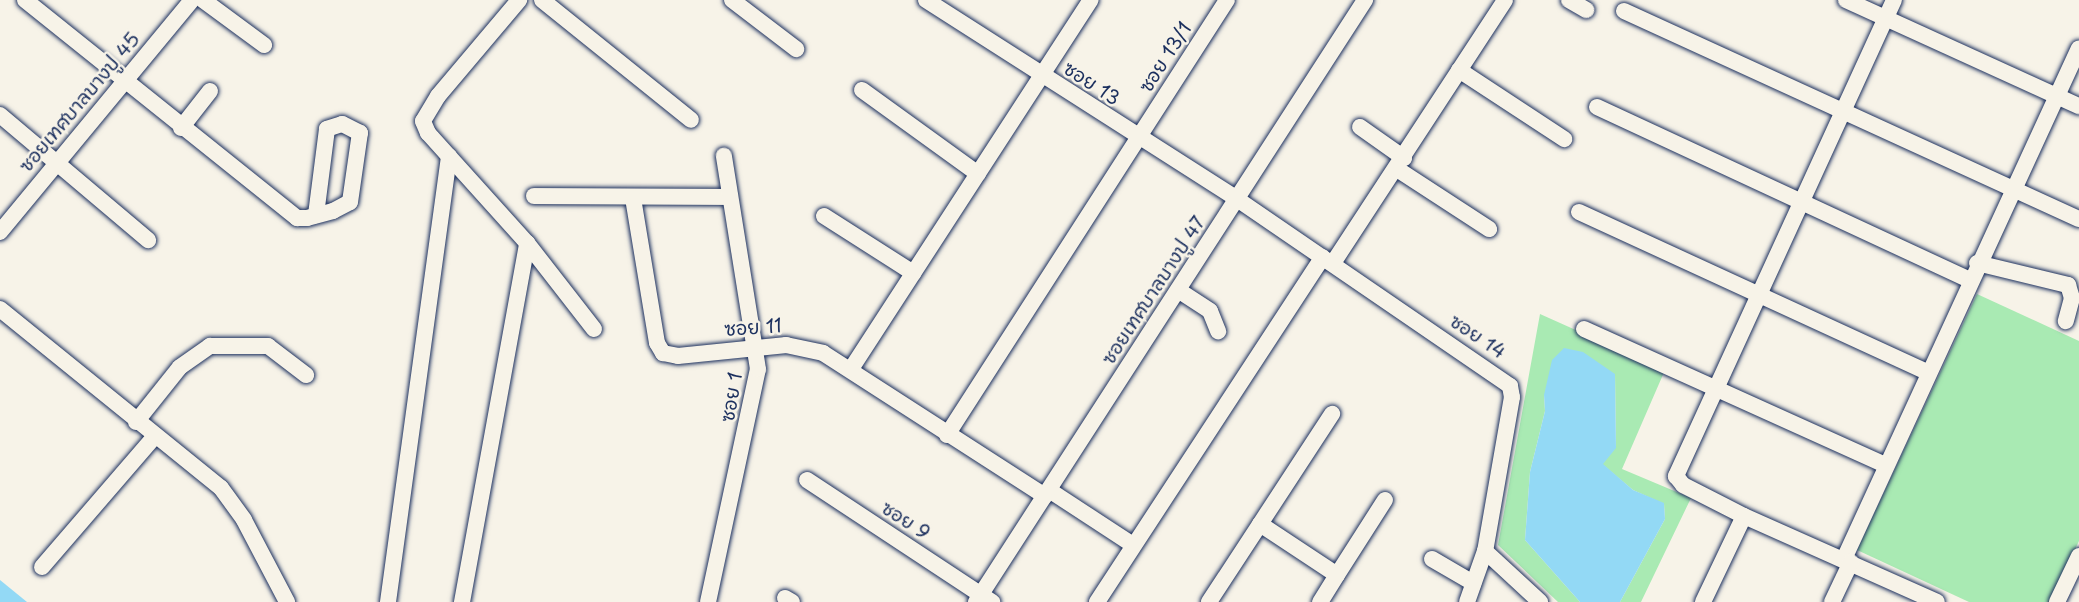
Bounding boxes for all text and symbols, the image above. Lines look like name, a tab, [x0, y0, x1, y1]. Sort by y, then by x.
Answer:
street label: ซอย 13/1	[1134, 18, 1196, 96]
street label: ซอยเทศบาลบางปู 45	[14, 28, 144, 176]
street label: ซอย 13	[1059, 56, 1125, 110]
street label: ซอยเทศบาลบางปู 47	[1096, 211, 1210, 369]
street label: ซอย 14	[1446, 309, 1510, 363]
street label: ซอย 11	[724, 314, 782, 340]
street label: ซอย 1	[715, 370, 747, 424]
street label: ซอย 9	[878, 496, 934, 544]

